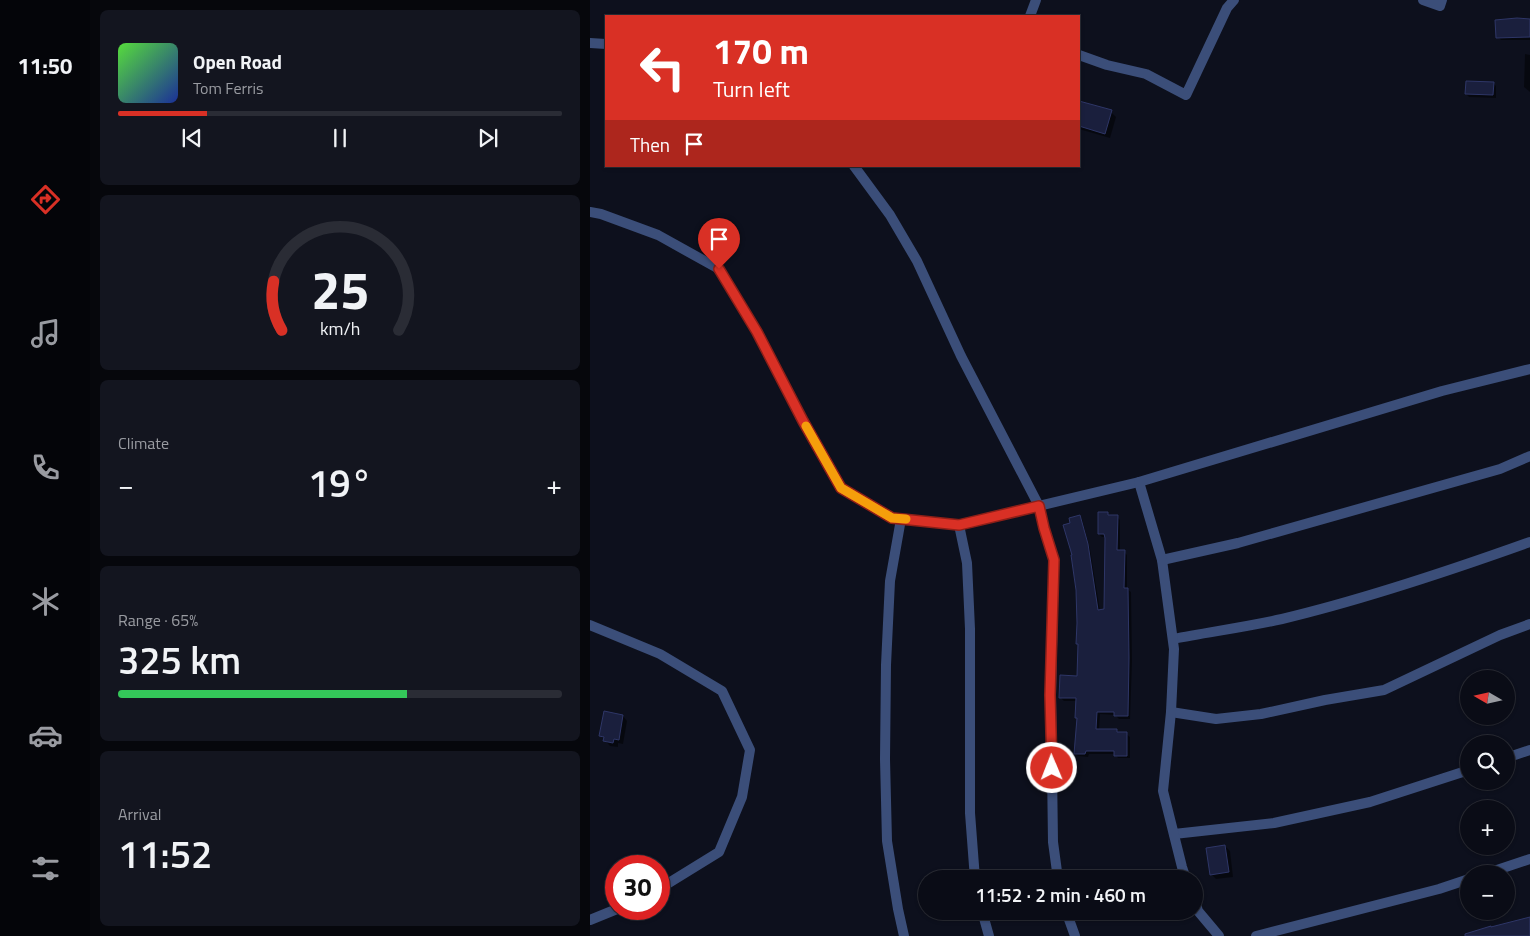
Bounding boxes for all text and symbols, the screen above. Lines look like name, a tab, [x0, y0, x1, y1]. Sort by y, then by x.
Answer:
text: 170 m	[713, 24, 809, 78]
icon: left	[630, 35, 695, 100]
text: Open Road	[193, 47, 282, 76]
text: 11:50	[18, 49, 72, 83]
text: Turn left	[713, 72, 790, 106]
text: Tom Ferris	[193, 76, 264, 100]
icon: previous	[178, 124, 206, 152]
icon: pause	[326, 124, 354, 152]
icon: next	[474, 124, 502, 152]
text: Then	[630, 130, 670, 159]
icon: arrive	[680, 130, 708, 158]
icon: directions	[28, 182, 63, 217]
pin	[698, 218, 740, 269]
icon: arrive	[705, 225, 733, 253]
text: 25	[311, 250, 369, 329]
text: km/h	[320, 315, 360, 342]
icon: music	[28, 316, 63, 351]
text: Climate	[118, 431, 169, 455]
icon: phone	[28, 450, 63, 485]
text: 19°	[308, 454, 372, 512]
text: −	[118, 463, 134, 506]
text: +	[546, 463, 562, 506]
icon: climate	[28, 584, 63, 619]
text: Range · 65%	[118, 608, 198, 632]
text: 325 km	[118, 631, 241, 689]
north arrow	[1460, 670, 1515, 725]
map controls	[1460, 670, 1515, 920]
icon: car	[28, 718, 63, 753]
button: search	[1460, 735, 1515, 790]
position arrow	[1025, 741, 1077, 793]
button: +	[1460, 800, 1515, 855]
text: Arrival	[118, 802, 161, 826]
text: 11:52	[118, 825, 212, 883]
icon: filters	[28, 851, 63, 886]
speed limit sign: 30	[605, 855, 670, 920]
button: −	[1460, 865, 1515, 920]
text: 11:52 · 2 min · 460 m	[975, 880, 1146, 909]

